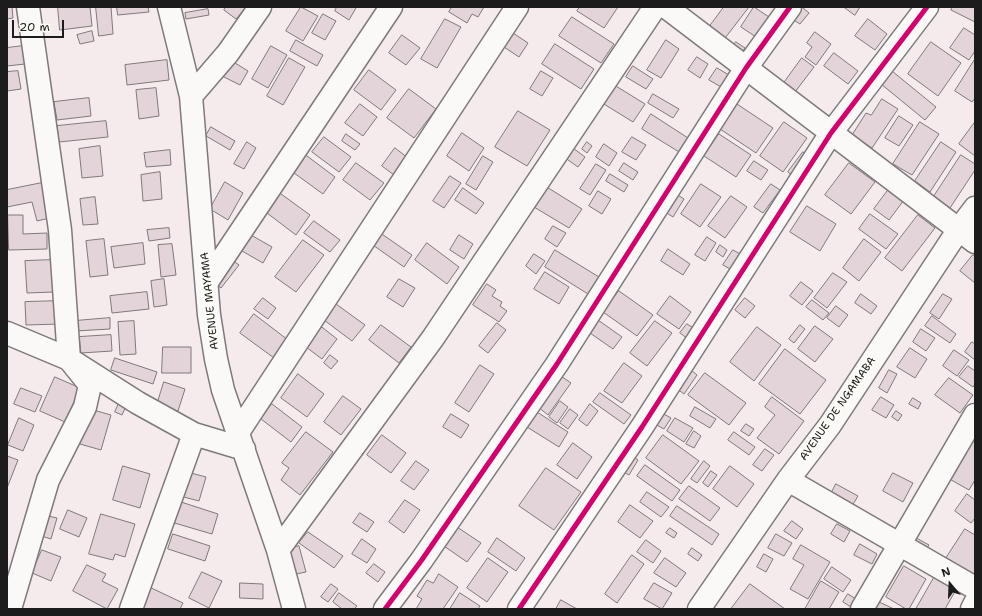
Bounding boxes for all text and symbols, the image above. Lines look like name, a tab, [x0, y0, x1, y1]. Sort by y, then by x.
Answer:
scale bar	[14, 12, 66, 38]
text: 20 m	[19, 19, 50, 35]
street label: AVENUE MAYAMA	[198, 251, 222, 351]
street label: AVENUE DE NGAMABA	[797, 355, 879, 463]
north arrow	[930, 564, 970, 604]
text: N	[939, 564, 952, 581]

